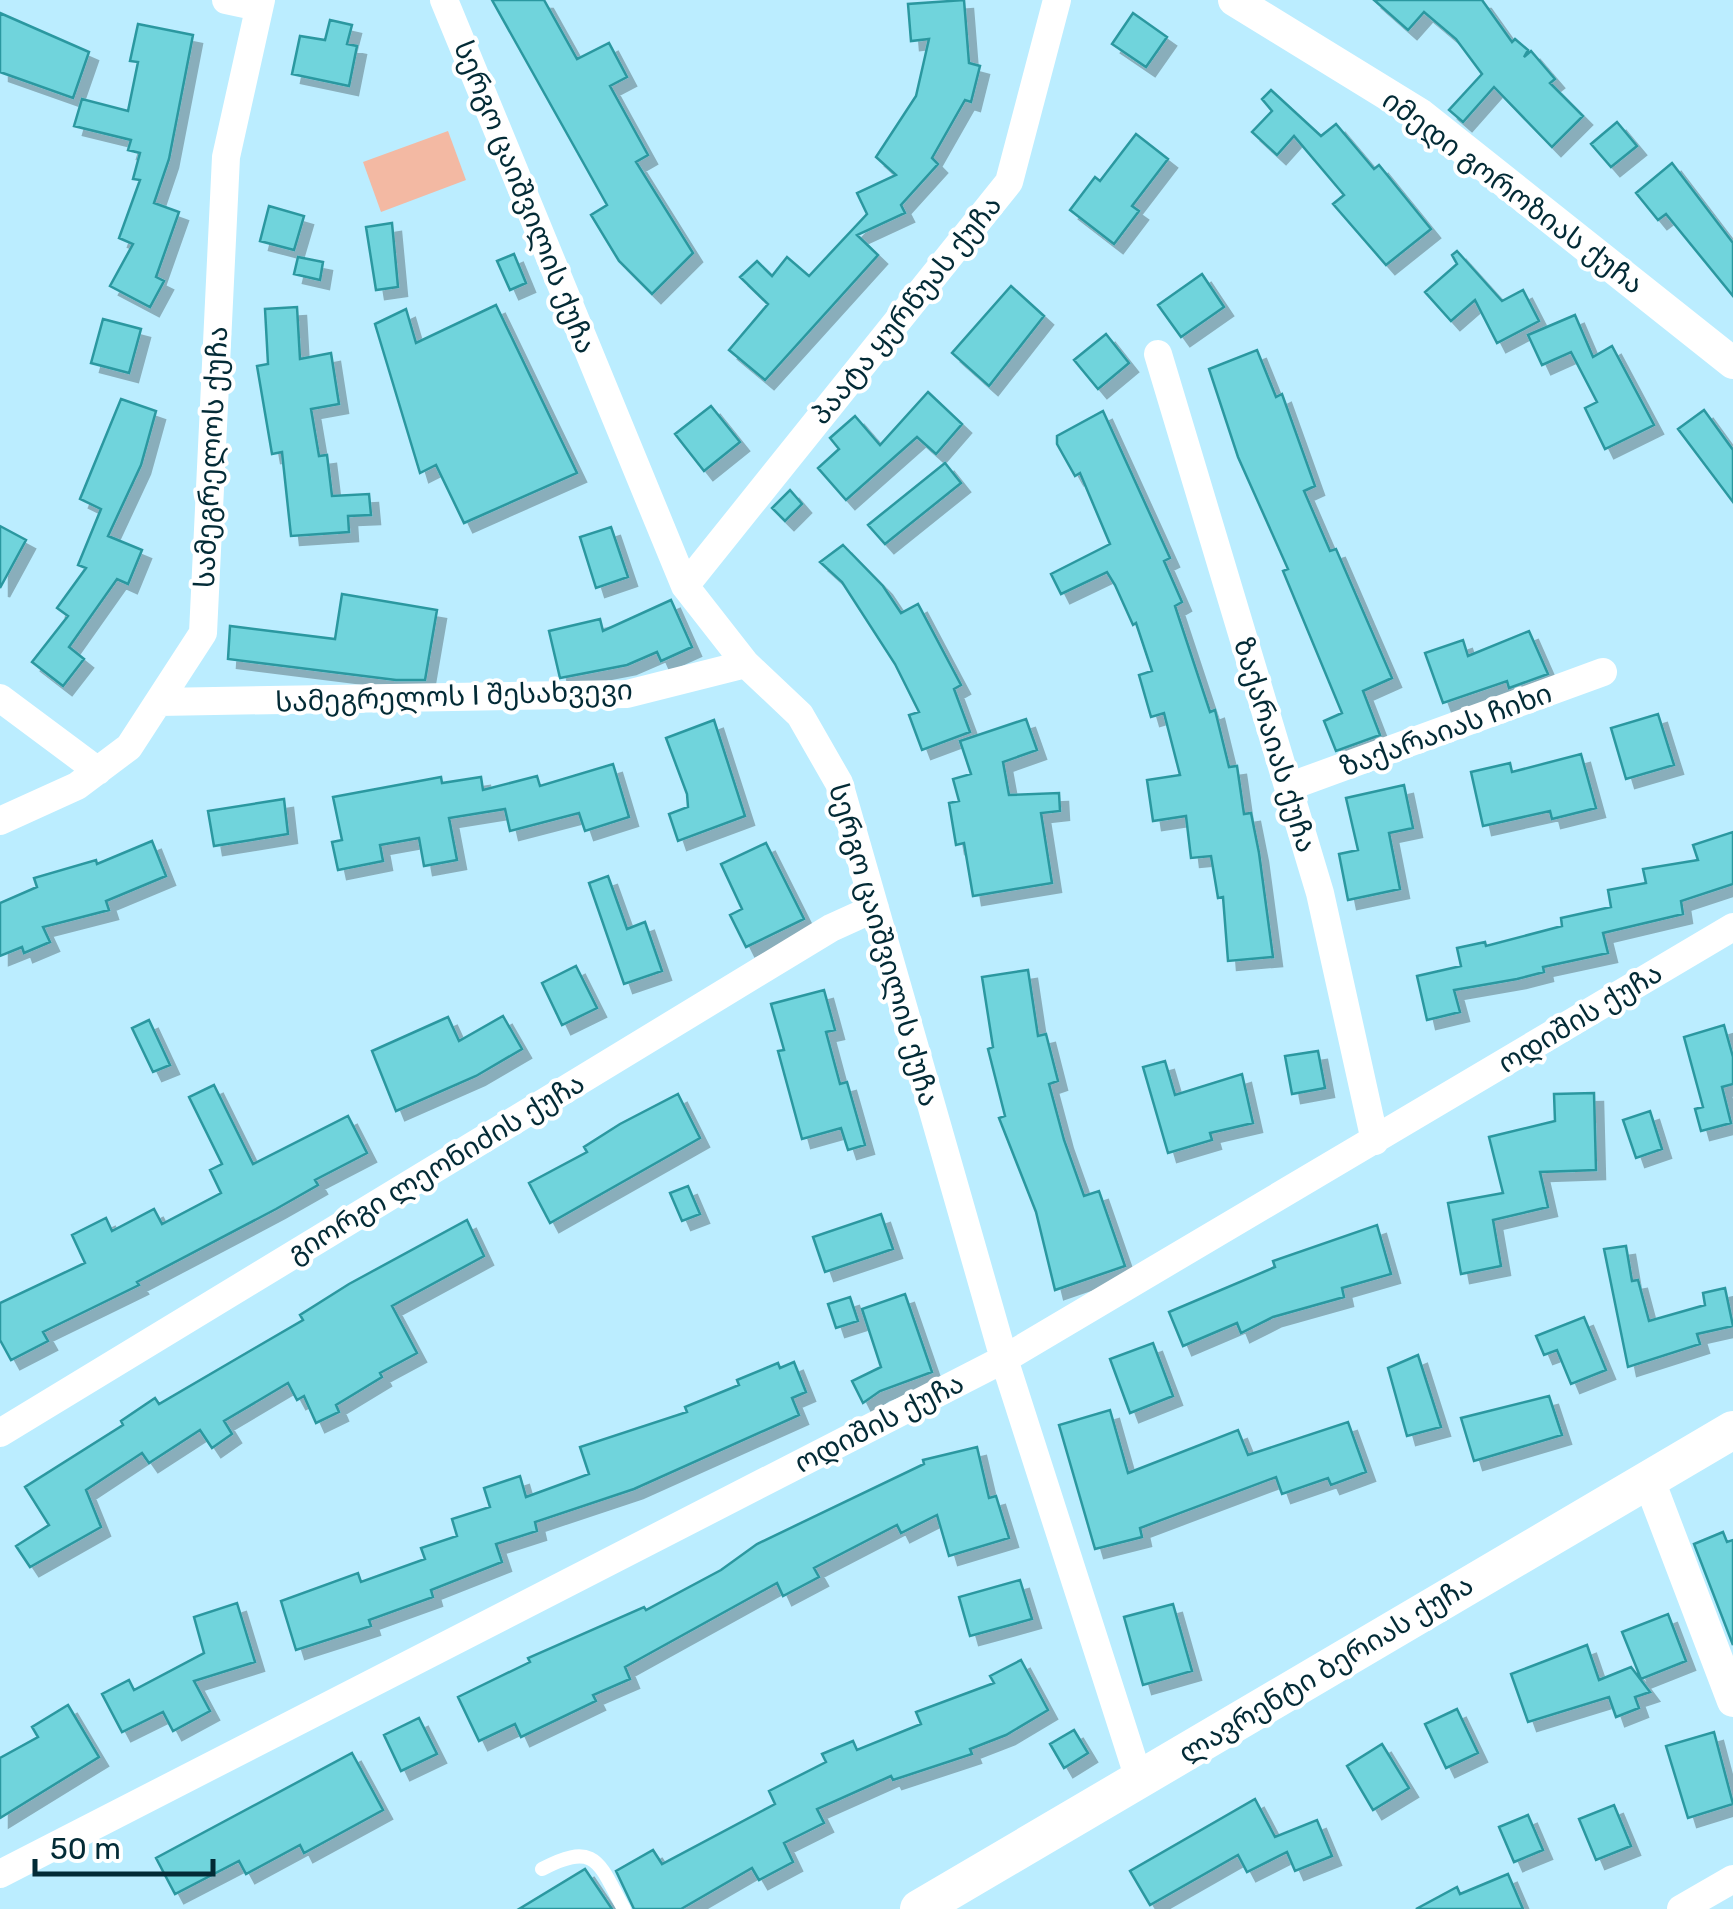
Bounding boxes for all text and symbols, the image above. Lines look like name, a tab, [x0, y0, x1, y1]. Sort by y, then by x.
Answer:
street label: სერგო ცაიშვილის ქუჩა	[447, 36, 603, 358]
street label: იმედი გოროზიას ქუჩა	[1376, 83, 1650, 301]
street label: პაატა ყურწუას ქუჩა	[804, 189, 1008, 431]
street label: სამეგრელოს ქუჩა	[188, 325, 234, 589]
street label: ზაქარაიას ქუჩა	[1227, 634, 1323, 856]
street label: სამეგრელოს I შესახვევი	[275, 673, 633, 719]
street label: ზაქარაიას ჩიხი	[1336, 676, 1556, 784]
street label: სერგო ცაიშვილის ქუჩა	[822, 780, 946, 1110]
street label: ოდიშის ქუჩა	[1492, 956, 1668, 1080]
street label: გიორგი ლეონიძის ქუჩა	[282, 1066, 590, 1270]
street label: ოდიშის ქუჩა	[789, 1366, 969, 1480]
street label: ლავრენტი ბერიას ქუჩა	[1173, 1568, 1479, 1770]
scale bar	[35, 1814, 212, 1876]
text: 50 m	[50, 1831, 121, 1867]

